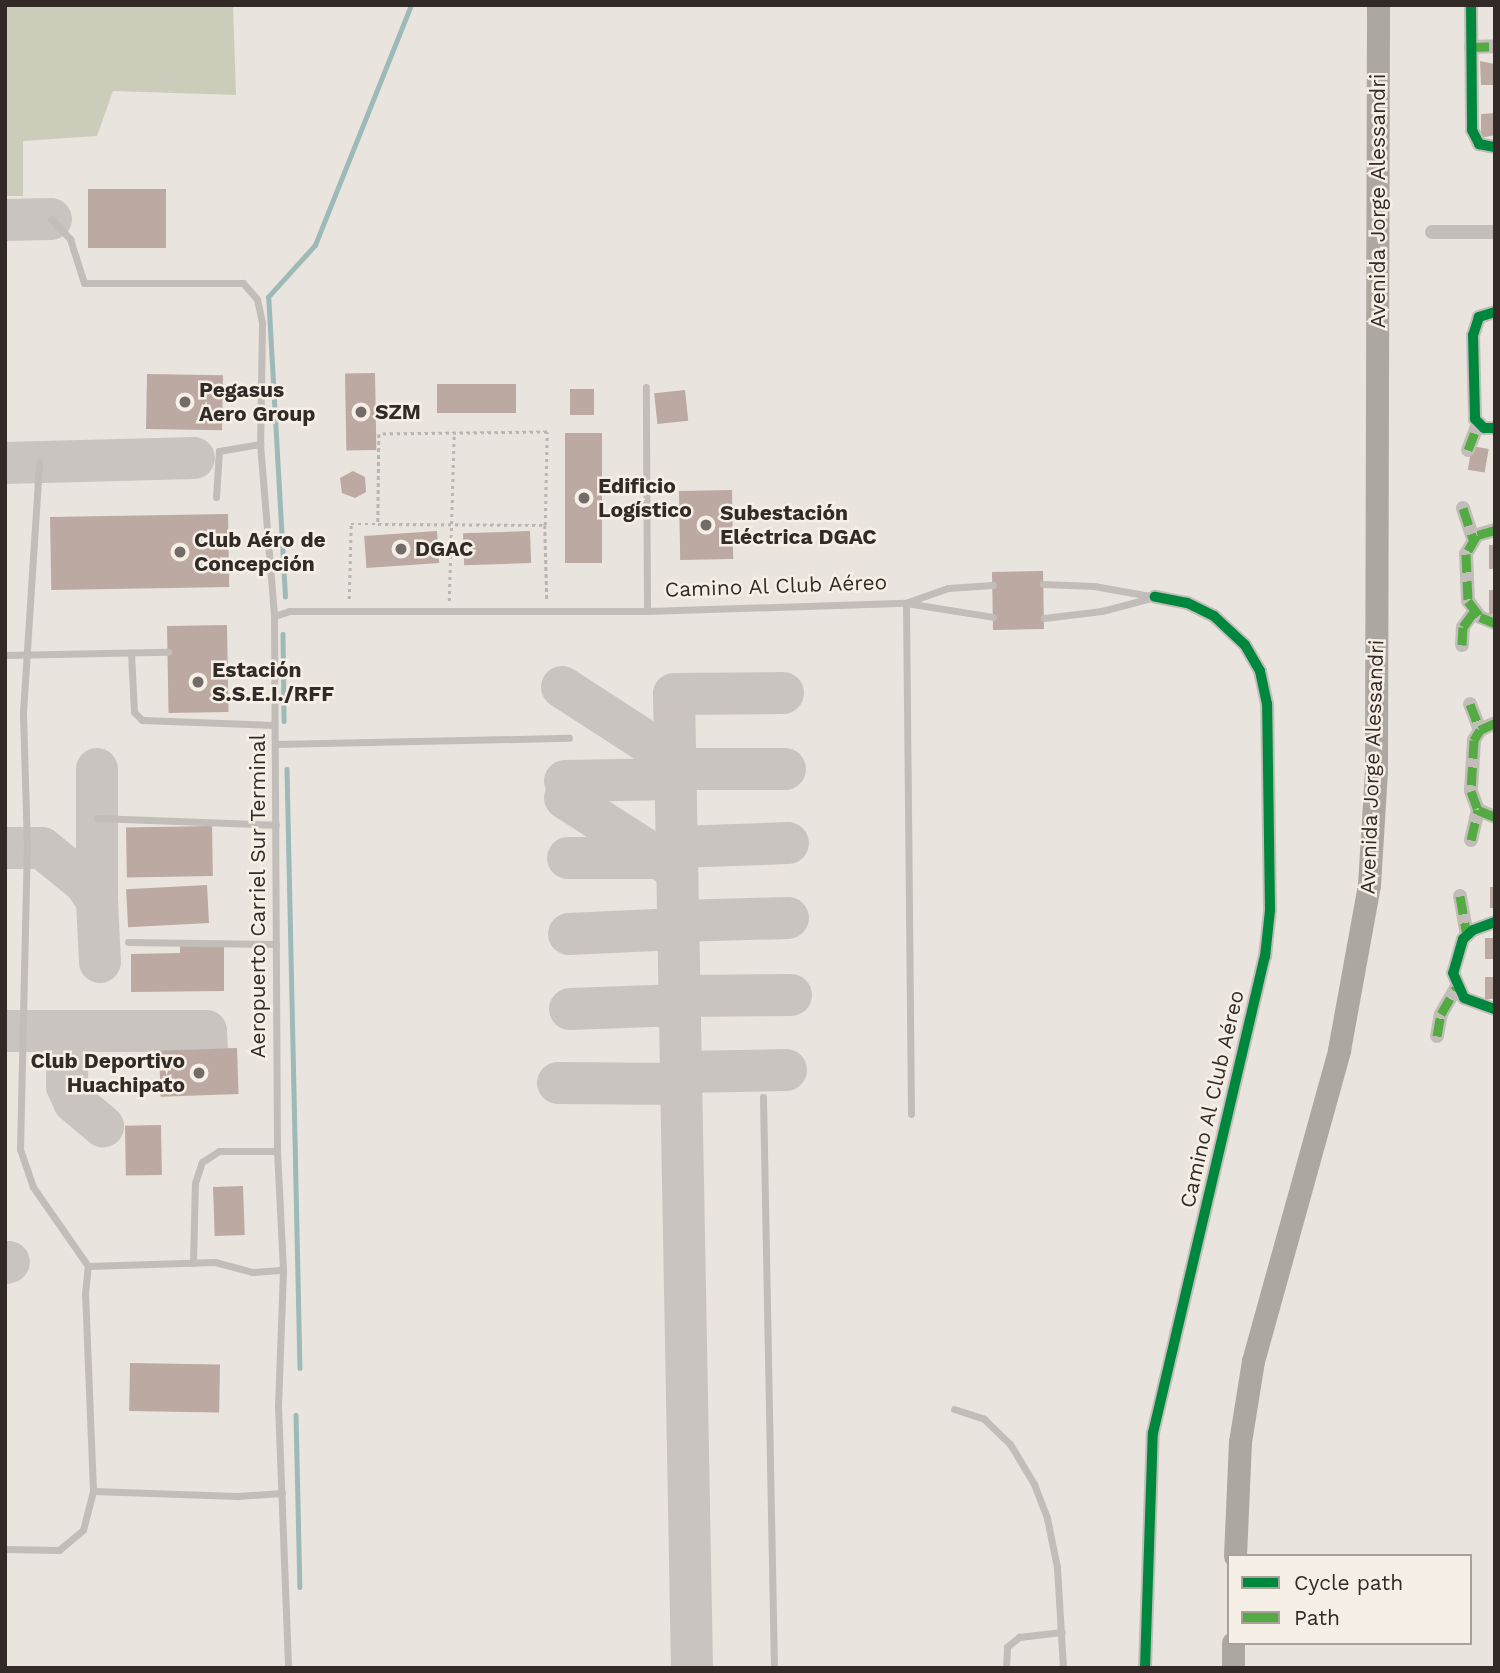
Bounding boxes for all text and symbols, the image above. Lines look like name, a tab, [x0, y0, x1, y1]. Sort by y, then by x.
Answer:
street label: Avenida Jorge Alessandri	[1365, 73, 1391, 329]
place label: Pegasus Aero Group	[199, 377, 315, 427]
marker: Pegasus Aero Group	[177, 394, 193, 410]
place label: SZM	[375, 399, 421, 425]
marker: SZM	[353, 404, 369, 420]
place label: Edificio Logístico	[598, 473, 692, 523]
marker: Edificio Logístico	[576, 490, 592, 506]
place label: Subestación Eléctrica DGAC	[720, 500, 877, 550]
marker: Subestación Eléctrica DGAC	[698, 517, 714, 533]
place label: Club Aéro de Concepción	[194, 527, 326, 577]
place label: DGAC	[415, 536, 473, 562]
marker: DGAC	[393, 541, 409, 557]
marker: Club Aéro de Concepción	[172, 544, 188, 560]
street label: Camino Al Club Aéreo	[663, 569, 889, 603]
street label: Avenida Jorge Alessandri	[1355, 638, 1389, 896]
place label: Estación S.S.E.I./RFF	[212, 657, 334, 707]
marker: Estación S.S.E.I./RFF	[190, 674, 206, 690]
street label: Aeropuerto Carriel Sur Terminal	[245, 733, 271, 1059]
street label: Camino Al Club Aéreo	[1174, 987, 1250, 1211]
place label: Club Deportivo Huachipato	[30, 1048, 185, 1098]
marker: Club Deportivo Huachipato	[191, 1065, 207, 1081]
legend	[1227, 1554, 1472, 1645]
text: Cycle path	[1294, 1570, 1403, 1595]
text: Path	[1294, 1605, 1340, 1630]

